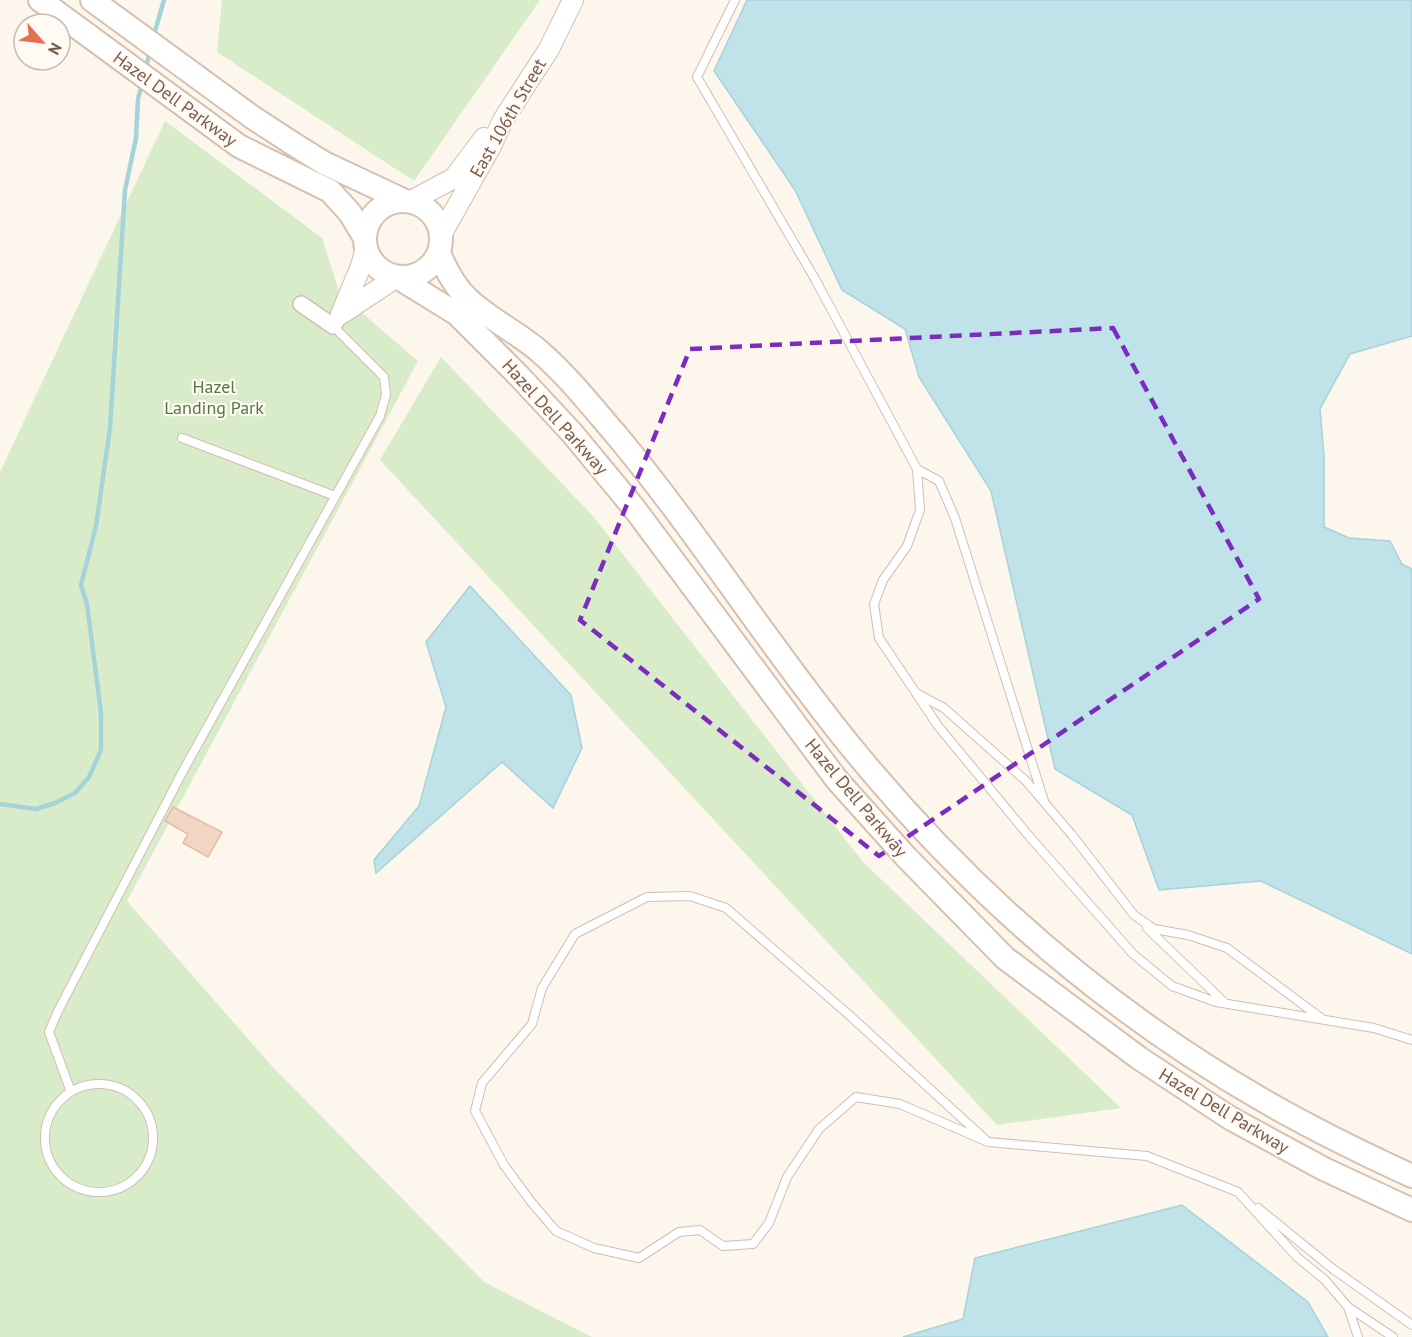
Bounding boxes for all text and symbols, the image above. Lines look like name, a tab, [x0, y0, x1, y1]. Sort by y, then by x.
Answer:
north arrow	[12, 12, 72, 72]
text: N	[44, 40, 67, 58]
street label: Hazel Dell Parkway	[109, 46, 242, 152]
street label: East 106th Street	[464, 54, 551, 181]
street label: Hazel Dell Parkway	[497, 354, 614, 480]
park label: Hazel Landing Park	[164, 375, 264, 419]
street label: Hazel Dell Parkway	[800, 734, 913, 862]
street label: Hazel Dell Parkway	[1155, 1063, 1294, 1159]

